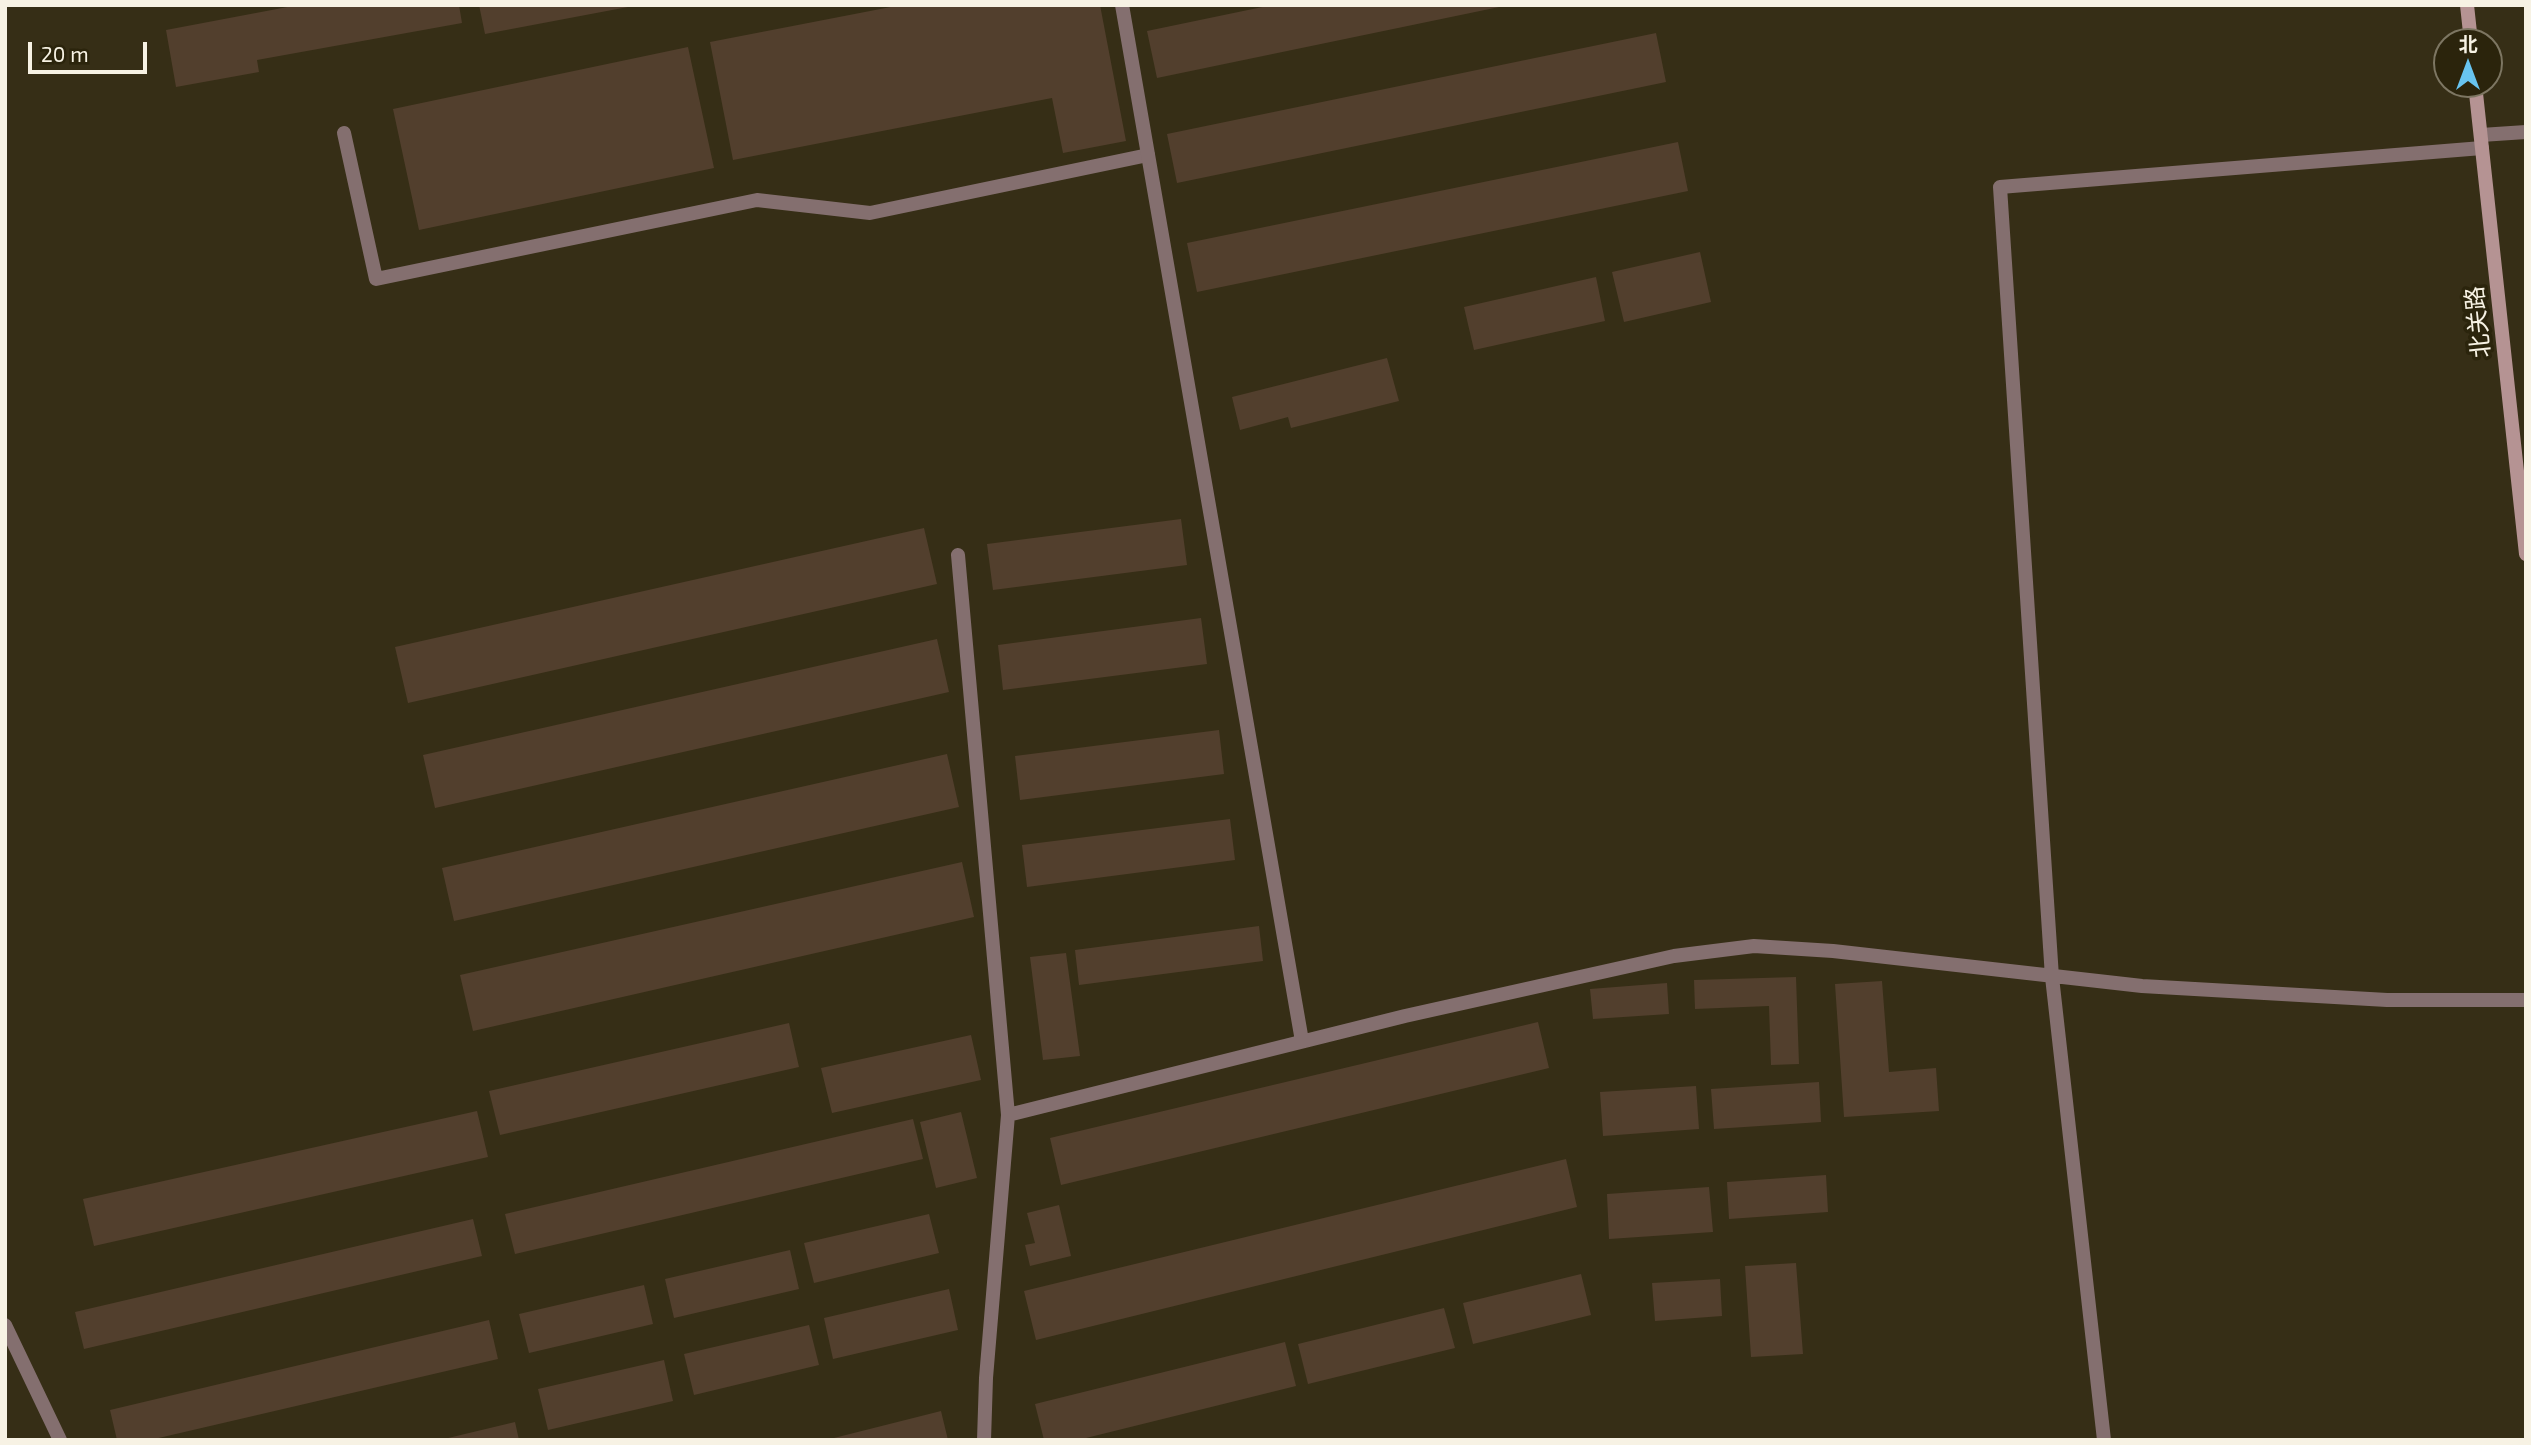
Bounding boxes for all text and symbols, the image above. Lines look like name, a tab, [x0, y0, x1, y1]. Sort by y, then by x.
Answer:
scale bar	[32, 28, 150, 72]
north arrow	[2433, 28, 2503, 98]
text: 北	[2458, 32, 2478, 55]
text: 20 m	[41, 41, 89, 66]
street label: 北关路	[2460, 285, 2496, 359]

